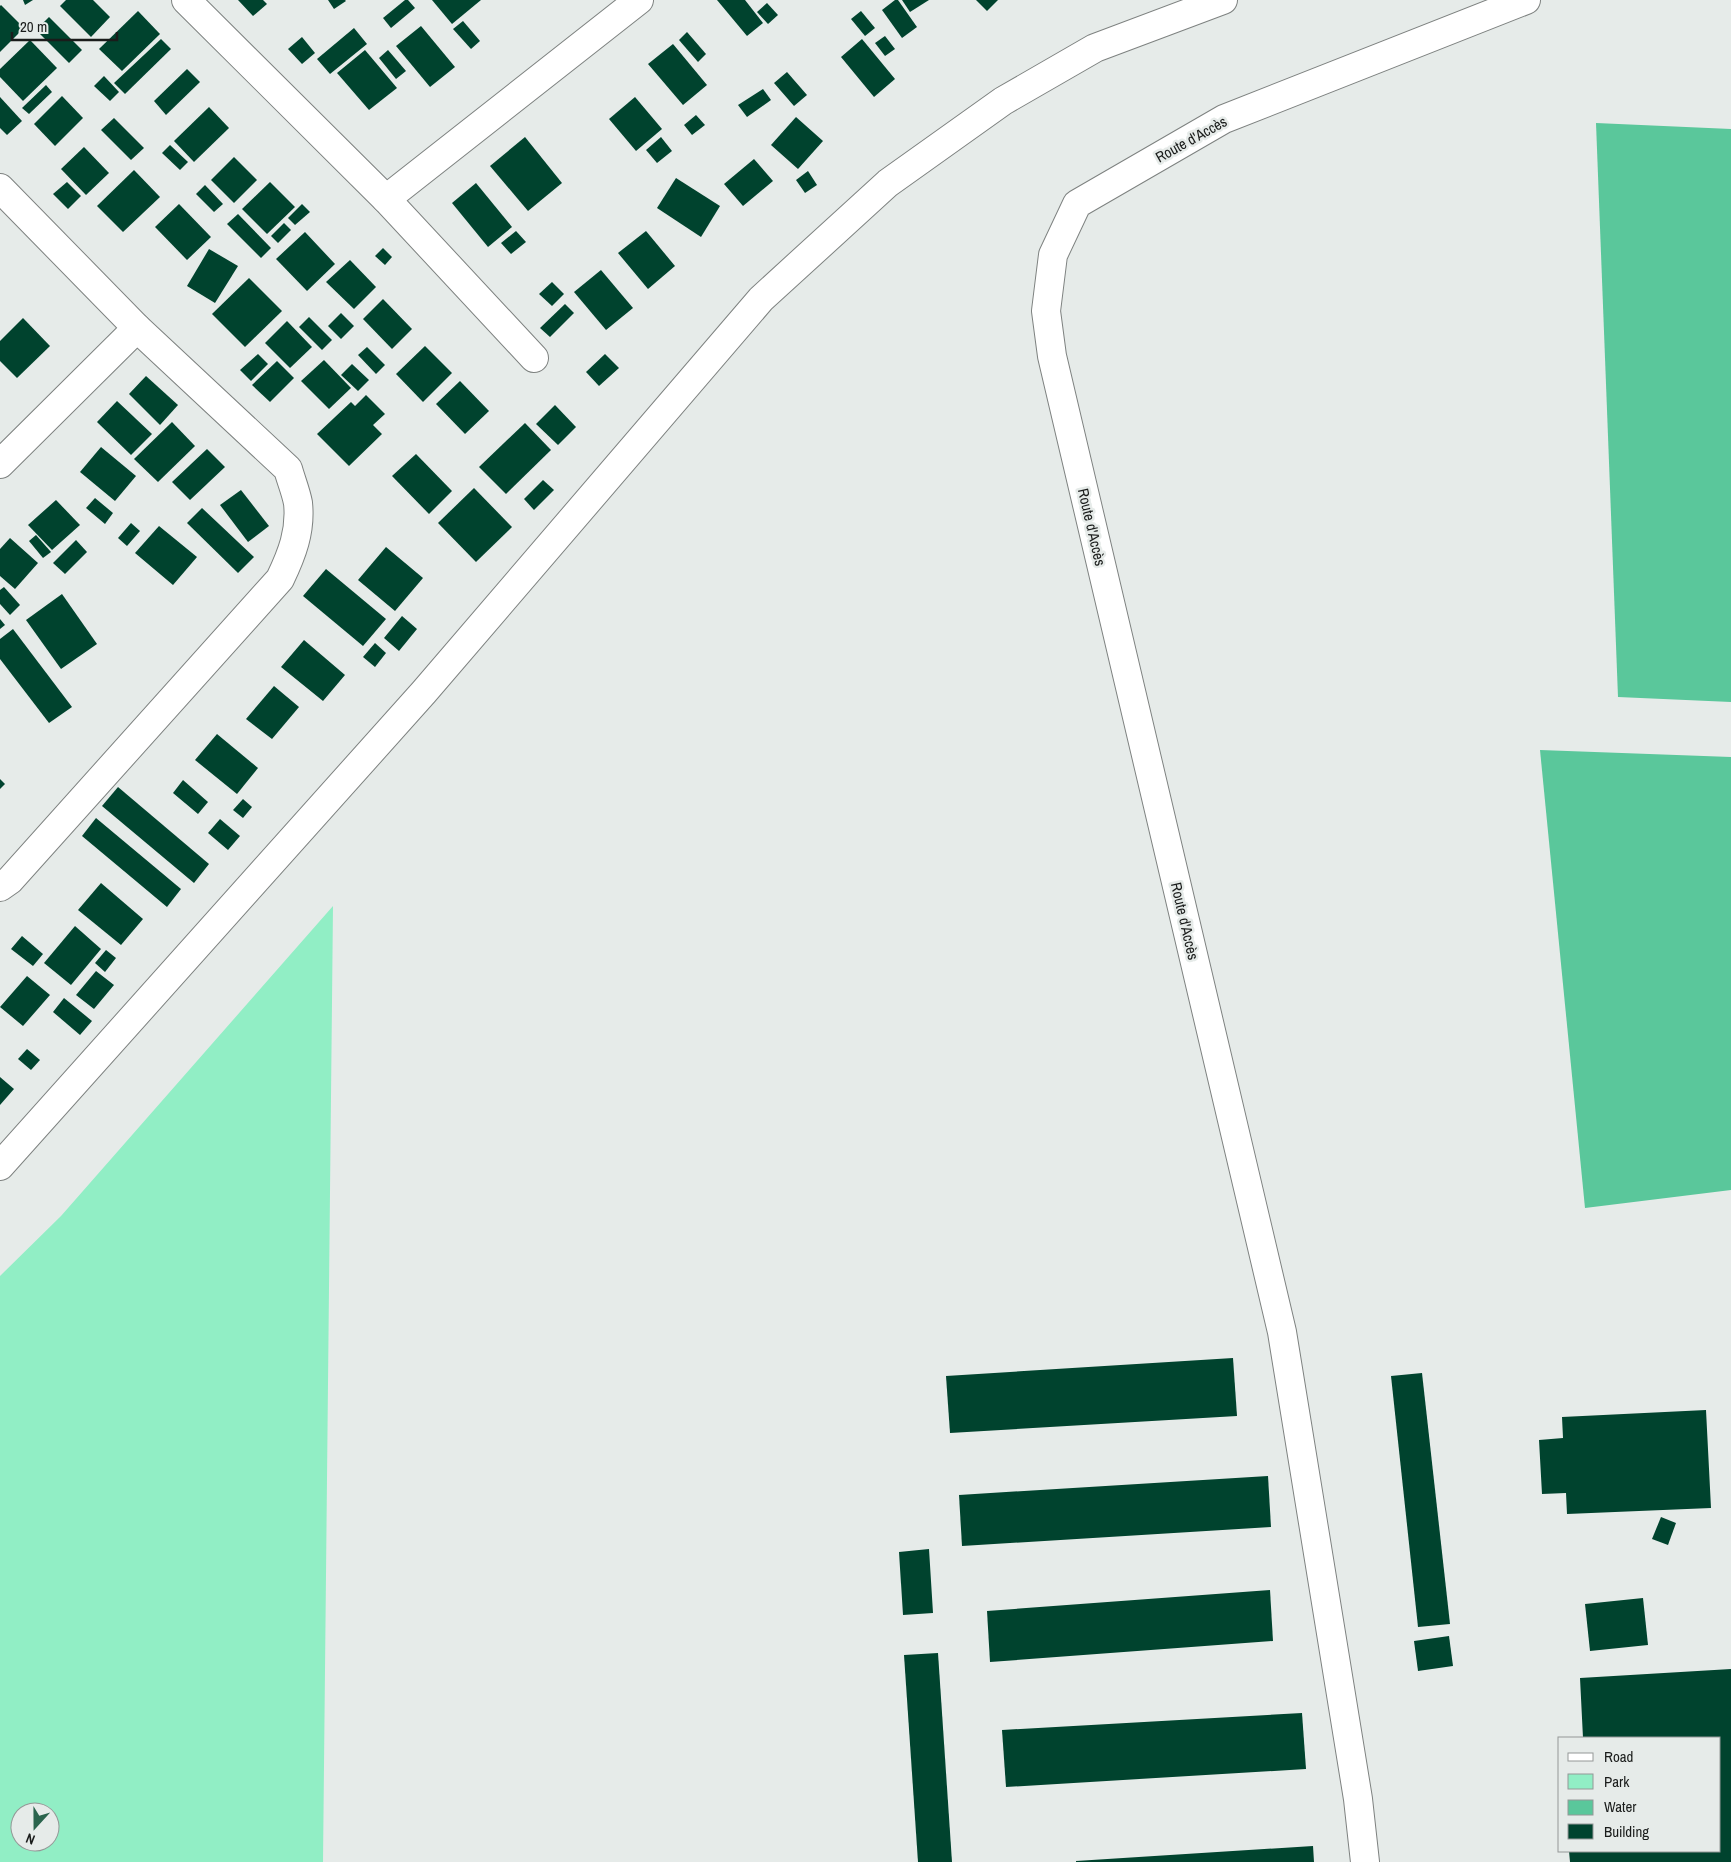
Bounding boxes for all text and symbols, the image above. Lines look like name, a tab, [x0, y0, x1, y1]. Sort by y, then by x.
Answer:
scale bar	[12, 10, 118, 42]
text: 20 m	[20, 16, 47, 37]
street label: Route d'Accès	[1151, 111, 1231, 167]
street label: Route d'Accès	[1073, 486, 1111, 568]
street label: Route d'Accès	[1166, 880, 1204, 962]
legend	[1558, 1737, 1721, 1852]
text: Road	[1604, 1746, 1633, 1767]
text: Park	[1604, 1771, 1630, 1792]
text: Water	[1604, 1796, 1636, 1817]
north arrow	[10, 1802, 60, 1852]
text: Building	[1604, 1821, 1649, 1842]
text: N	[23, 1829, 37, 1849]

